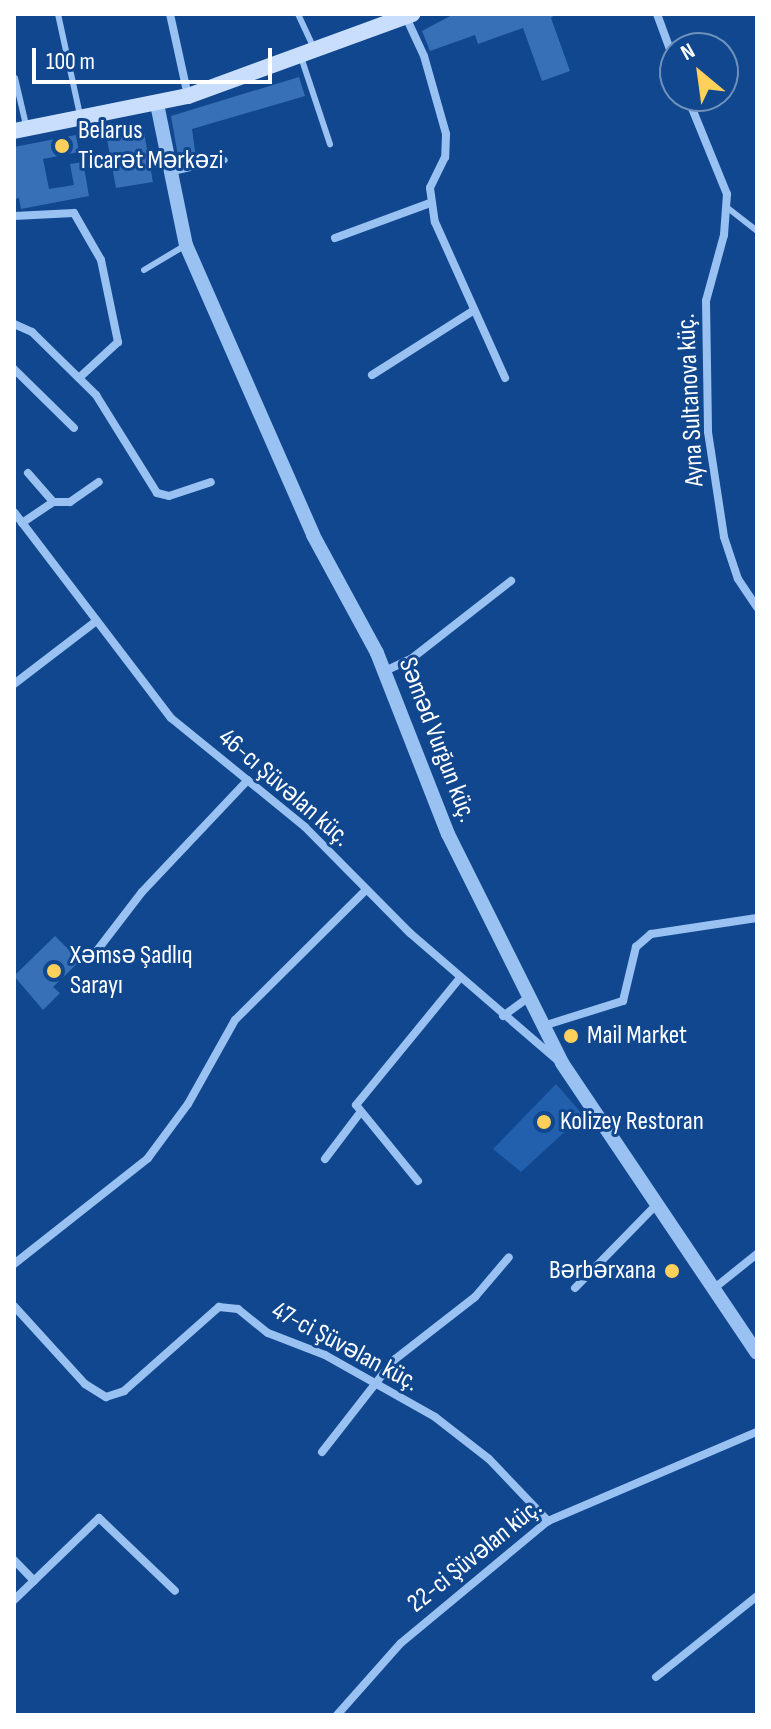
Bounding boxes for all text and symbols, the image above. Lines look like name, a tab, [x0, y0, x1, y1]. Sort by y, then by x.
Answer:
scale bar	[36, 32, 276, 82]
north arrow	[659, 32, 739, 112]
text: N	[676, 38, 700, 67]
text: 100 m	[46, 47, 95, 76]
place label: Belarus Ticarət Mərkəzi	[78, 115, 223, 176]
marker: Belarus Ticarət Mərkəzi	[53, 137, 71, 155]
street label: Ayna Sultanova küç.	[671, 313, 711, 487]
street label: Səməd Vurğun küç.	[391, 653, 483, 827]
street label: 46-cı Şüvəlan küç.	[212, 722, 356, 854]
place label: Xəmsə Şadlıq Sarayı	[70, 940, 193, 1002]
marker: Xəmsə Şadlıq Sarayı	[45, 962, 63, 980]
place label: Mail Market	[587, 1020, 687, 1052]
marker: Mail Market	[562, 1027, 580, 1045]
place label: Kolizey Restoran	[560, 1106, 704, 1138]
marker: Kolizey Restoran	[535, 1113, 553, 1131]
place label: Bərbərxana	[549, 1255, 656, 1287]
marker: Bərbərxana	[663, 1262, 681, 1280]
street label: 47-ci Şüvəlan küç.	[266, 1295, 424, 1399]
street label: 22-ci Şüvəlan küç.	[402, 1492, 548, 1620]

